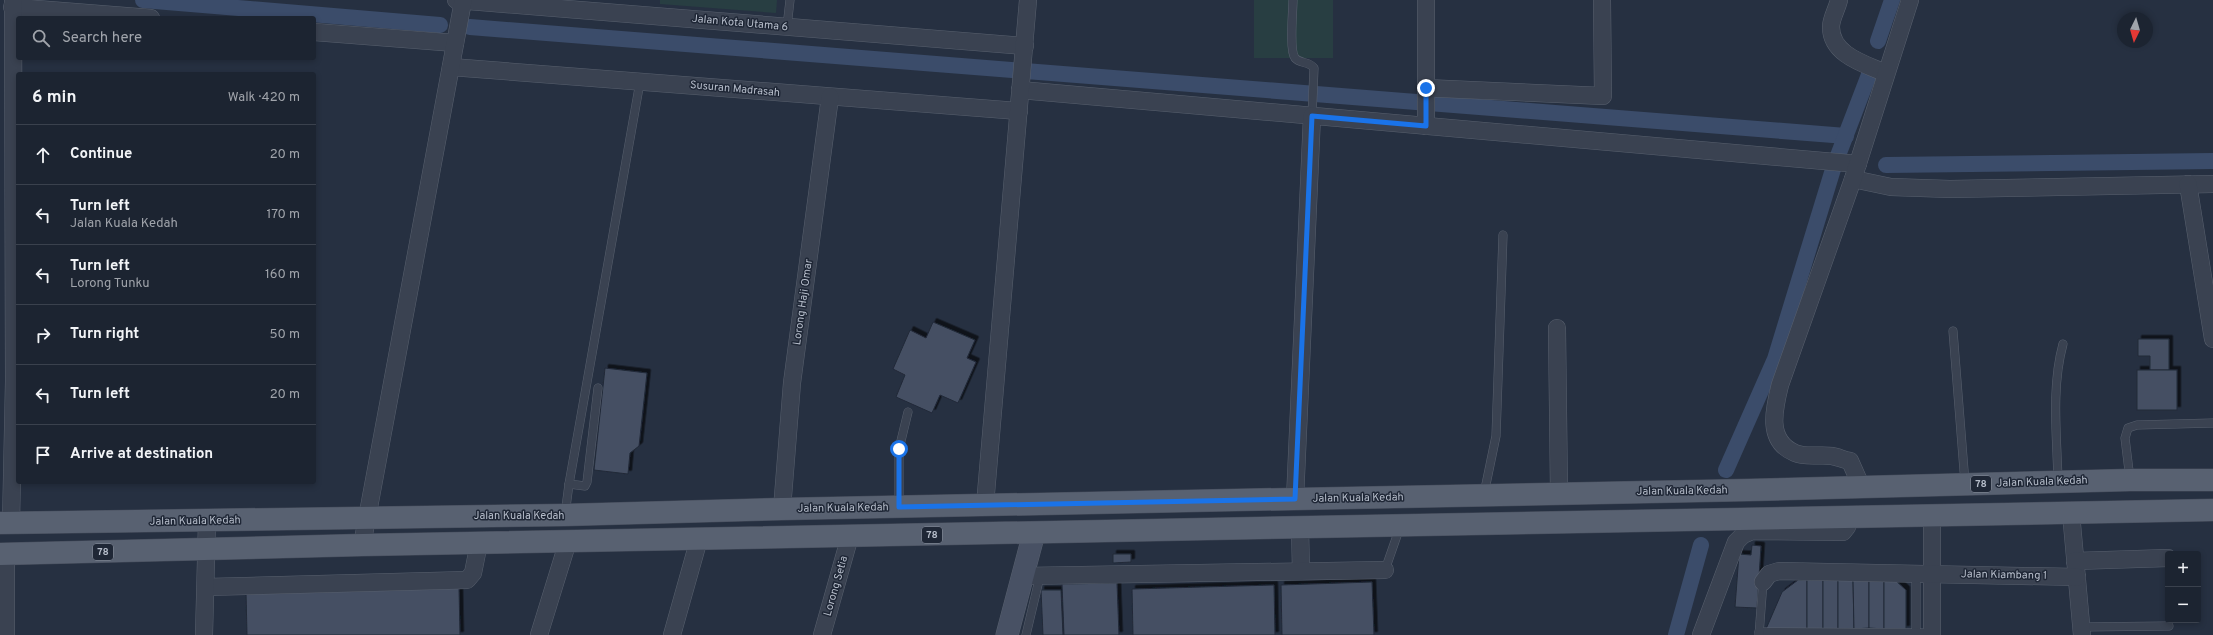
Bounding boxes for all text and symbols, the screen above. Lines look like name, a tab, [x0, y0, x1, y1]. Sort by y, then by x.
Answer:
street label: Jalan Kota Utama 6	[691, 12, 789, 34]
north arrow	[2117, 12, 2153, 48]
search box	[16, 16, 316, 60]
icon: search	[30, 27, 52, 49]
text: Search here	[62, 29, 142, 48]
street label: Susuran Madrasah	[689, 78, 781, 100]
route end	[1417, 79, 1435, 97]
text: 6 min	[32, 87, 76, 109]
text: Walk · 420 m	[228, 90, 300, 106]
icon: ahead	[32, 144, 54, 166]
text: Continue	[70, 145, 132, 164]
text: 20 m	[270, 147, 300, 163]
text: Turn left	[70, 197, 130, 216]
icon: left	[32, 204, 54, 226]
text: 170 m	[266, 207, 300, 223]
text: Jalan Kuala Kedah	[70, 216, 178, 232]
text: Turn left	[70, 257, 130, 276]
street label: Lorong Haji Omar	[790, 257, 816, 346]
icon: left	[32, 264, 54, 286]
text: 160 m	[265, 267, 300, 283]
text: Lorong Tunku	[70, 276, 150, 292]
icon: right	[32, 324, 54, 346]
text: Turn right	[70, 325, 139, 344]
text: 50 m	[270, 327, 300, 343]
icon: left	[32, 384, 54, 406]
text: Turn left	[70, 385, 130, 404]
text: 20 m	[270, 387, 300, 403]
route start	[890, 440, 908, 458]
icon: arrive	[32, 444, 54, 466]
text: Arrive at destination	[70, 445, 213, 464]
street label: Jalan Kuala Kedah	[1996, 473, 2088, 491]
road number: 78	[1971, 476, 1991, 492]
street label: Jalan Kuala Kedah	[1636, 483, 1728, 499]
street label: Jalan Kuala Kedah	[1312, 490, 1404, 506]
street label: Jalan Kuala Kedah	[797, 500, 889, 516]
street label: Jalan Kuala Kedah	[473, 509, 565, 523]
street label: Jalan Kuala Kedah	[149, 513, 241, 529]
road number: 78	[922, 527, 942, 543]
road number: 78	[93, 544, 113, 560]
map controls	[2165, 551, 2201, 623]
button: +	[2165, 551, 2201, 587]
street label: Lorong Setia	[821, 554, 851, 618]
street label: Jalan Kiambang 1	[1961, 567, 2047, 583]
button: −	[2165, 587, 2201, 623]

